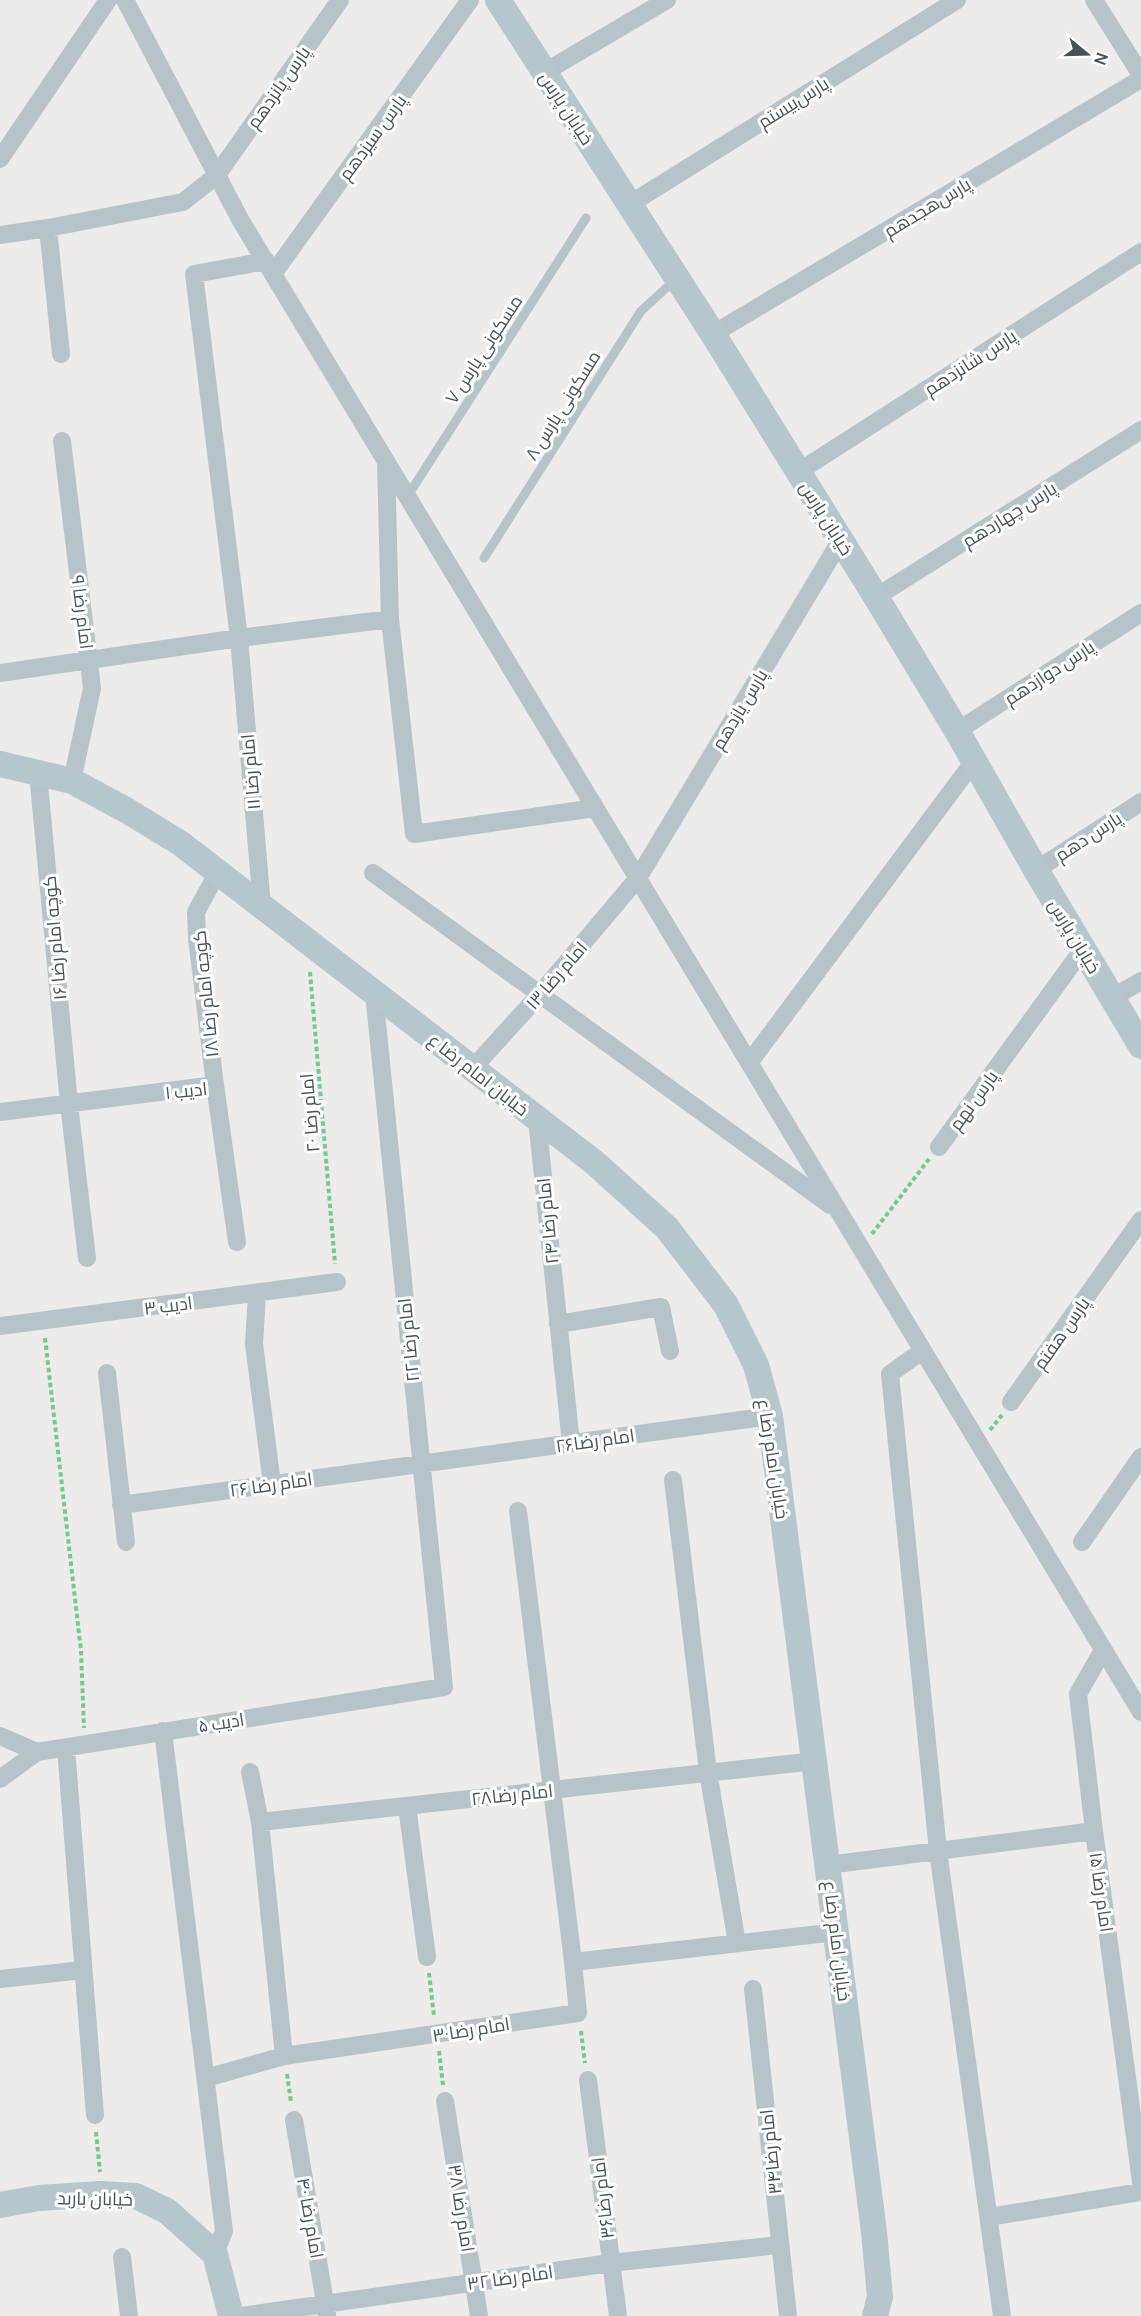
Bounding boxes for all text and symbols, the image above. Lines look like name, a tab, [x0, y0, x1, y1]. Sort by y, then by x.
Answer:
north arrow	[1057, 24, 1117, 84]
street label: پارس‌ پانزدهم	[241, 41, 316, 134]
text: N	[1089, 50, 1113, 68]
street label: خیابان پارس	[534, 67, 600, 150]
street label: پارس‌بیستم	[753, 71, 834, 134]
street label: پارس‌ سیزدهم	[333, 89, 412, 185]
street label: پارس‌‌هجدهم	[879, 171, 976, 243]
street label: مسکونی ‌پارس ۷	[439, 290, 528, 409]
street label: پارس‌‌ شانزدهم	[919, 323, 1021, 402]
street label: مسکونی پارس ۸	[519, 346, 606, 465]
street label: پارس‌‌ چهاردهم	[957, 475, 1061, 553]
street label: خیابان پارس	[794, 476, 859, 560]
street label: امام رضا ۹	[66, 574, 99, 650]
street label: پارس‌‌ دوازدهم	[999, 634, 1100, 711]
street label: پارس‌‌ یازدهم	[706, 664, 773, 754]
street label: امام رضا ۱۱	[235, 733, 266, 811]
street label: پارس‌‌ دهم	[1050, 805, 1127, 867]
street label: کوچه امام رضا ۱۶	[37, 875, 72, 1001]
street label: خیابان پارس	[1042, 894, 1107, 978]
street label: کوچه امام رضا ۱۸	[186, 929, 225, 1059]
street label: امام رضا ۱۳	[520, 936, 593, 1015]
street label: خیابان امام رضا ع	[423, 1027, 534, 1122]
street label: پارس‌‌ نهم	[943, 1065, 1004, 1135]
street label: امام رضا ۲۰	[294, 1073, 325, 1153]
street label: ادیب ۱	[164, 1076, 208, 1104]
street label: امام رضا ۲۴	[531, 1177, 564, 1265]
street label: ادیب ۳	[142, 1290, 194, 1320]
street label: پارس‌‌ هفتم	[1027, 1292, 1096, 1375]
street label: امام رضا ۲۲	[392, 1297, 425, 1383]
street label: خیابان امام رضا ع	[752, 1397, 795, 1521]
street label: امام رضا۲۶	[554, 1423, 636, 1458]
street label: امام رضا ۲۶	[228, 1466, 314, 1503]
street label: ادیب ۵	[196, 1707, 246, 1737]
street label: امام رضا۲۸	[470, 1778, 554, 1811]
street label: ۱۵ امام رضا	[1084, 1851, 1119, 1934]
street label: خیابان امام رضا ع	[818, 1879, 857, 2003]
street label: امام رضا۳۰	[431, 2011, 512, 2048]
street label: امام رضا۳۴	[754, 2108, 787, 2196]
street label: امام رضا۳۶	[585, 2156, 620, 2240]
street label: امام رضا ۳۸	[442, 2162, 481, 2254]
street label: امام رضا ۴۰	[291, 2176, 330, 2260]
street label: خیابان باربد	[57, 2185, 133, 2211]
street label: امام رضا ۳۲	[465, 2259, 555, 2296]

